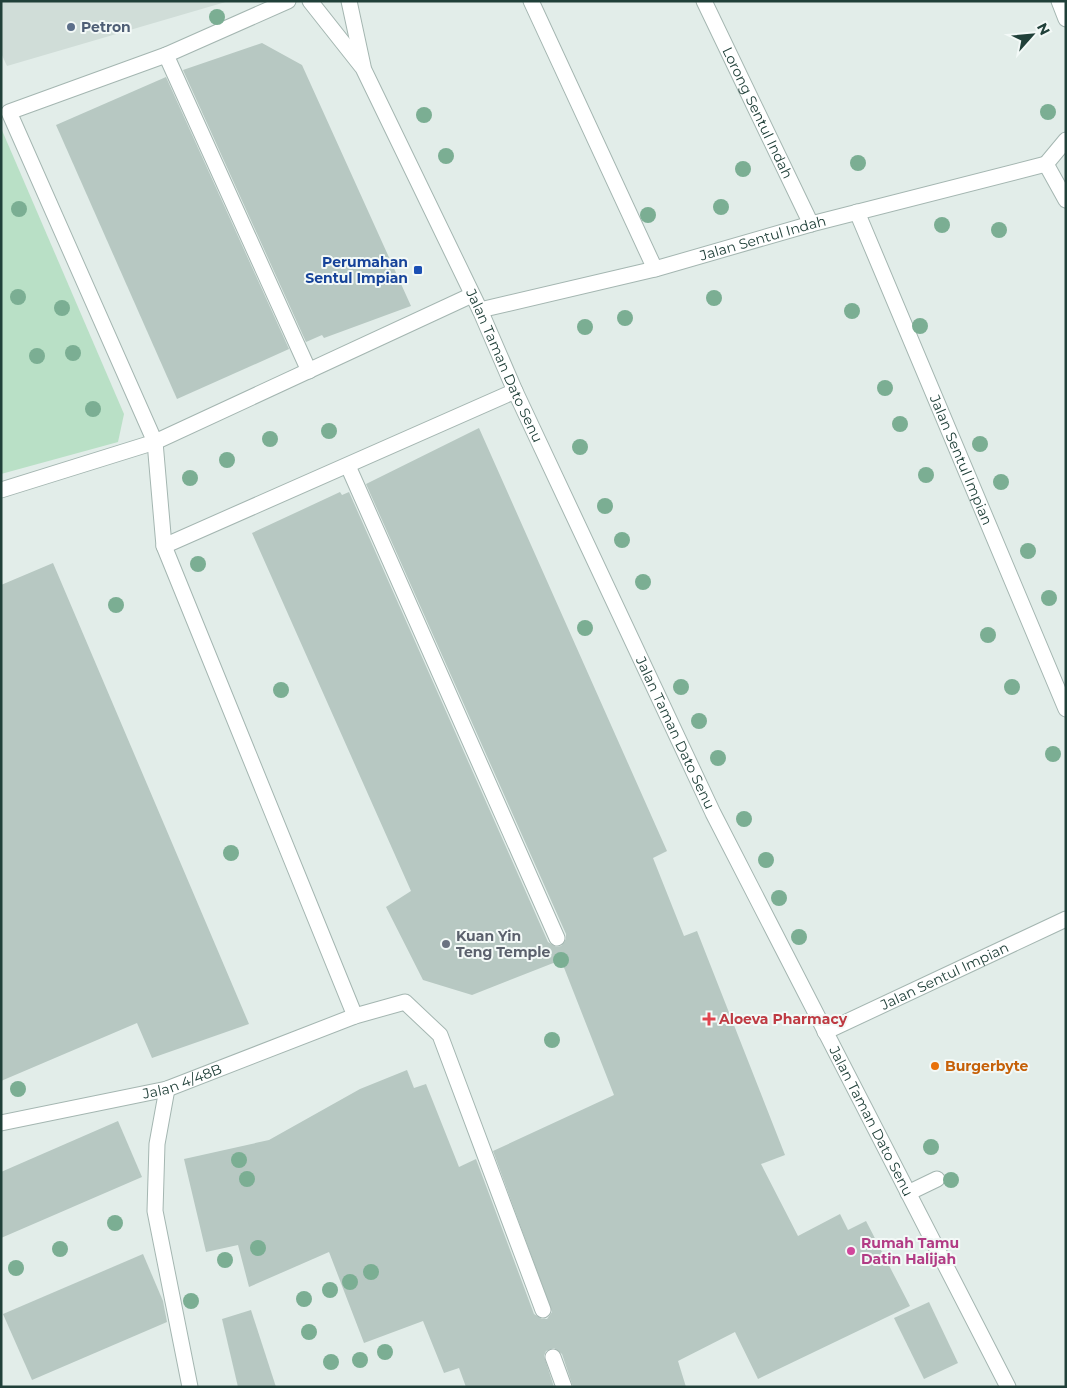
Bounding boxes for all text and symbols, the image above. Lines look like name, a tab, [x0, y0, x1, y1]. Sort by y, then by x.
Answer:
north arrow	[1007, 10, 1057, 60]
place label: Petron	[81, 18, 131, 36]
text: N	[1033, 20, 1054, 38]
marker: Petron	[65, 21, 77, 33]
street label: Lorong Sentul Indah	[718, 44, 797, 182]
street label: Jalan Sentul Indah	[697, 212, 828, 265]
place label: Perumahan Sentul Impian	[305, 253, 408, 287]
marker: Perumahan Sentul Impian	[412, 264, 424, 276]
street label: Jalan Taman Dato Senu	[462, 285, 547, 445]
street label: Jalan Sentul Impian	[926, 391, 997, 528]
street label: Jalan Taman Dato Senu	[631, 653, 719, 812]
place label: Kuan Yin Teng Temple	[456, 927, 550, 961]
marker: Kuan Yin Teng Temple	[440, 938, 452, 950]
street label: Jalan Sentul Impian	[877, 938, 1012, 1014]
place label: Aloeva Pharmacy	[718, 1010, 848, 1028]
marker: Aloeva Pharmacy	[703, 1013, 715, 1025]
street label: Jalan Taman Dato Senu	[825, 1042, 917, 1199]
place label: Burgerbyte	[945, 1057, 1029, 1075]
street label: Jalan 4/48B	[140, 1060, 224, 1103]
marker: Burgerbyte	[929, 1060, 941, 1072]
place label: Rumah Tamu Datin Halijah	[861, 1234, 959, 1268]
marker: Rumah Tamu Datin Halijah	[845, 1245, 857, 1257]

